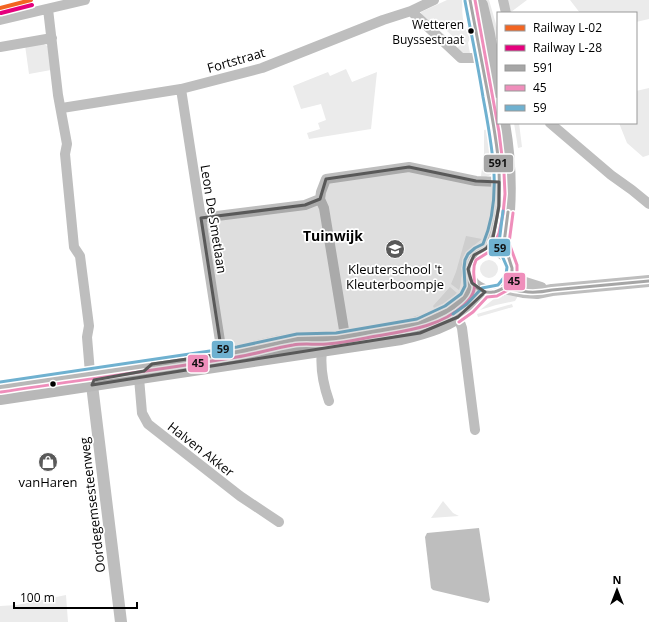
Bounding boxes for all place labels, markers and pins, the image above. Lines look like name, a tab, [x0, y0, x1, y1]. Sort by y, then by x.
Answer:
place label: Wetteren Buyssestraat	[392, 16, 464, 48]
marker: Wetteren Buyssestraat	[466, 26, 476, 36]
school or university icon: Kleuterschool 't Kleuterboompje	[384, 238, 406, 260]
place label: Kleuterschool 't Kleuterboompje	[346, 260, 444, 293]
unlabelled marker	[48, 379, 58, 389]
shop icon: vanHaren	[37, 451, 59, 473]
place label: vanHaren	[18, 473, 78, 491]

